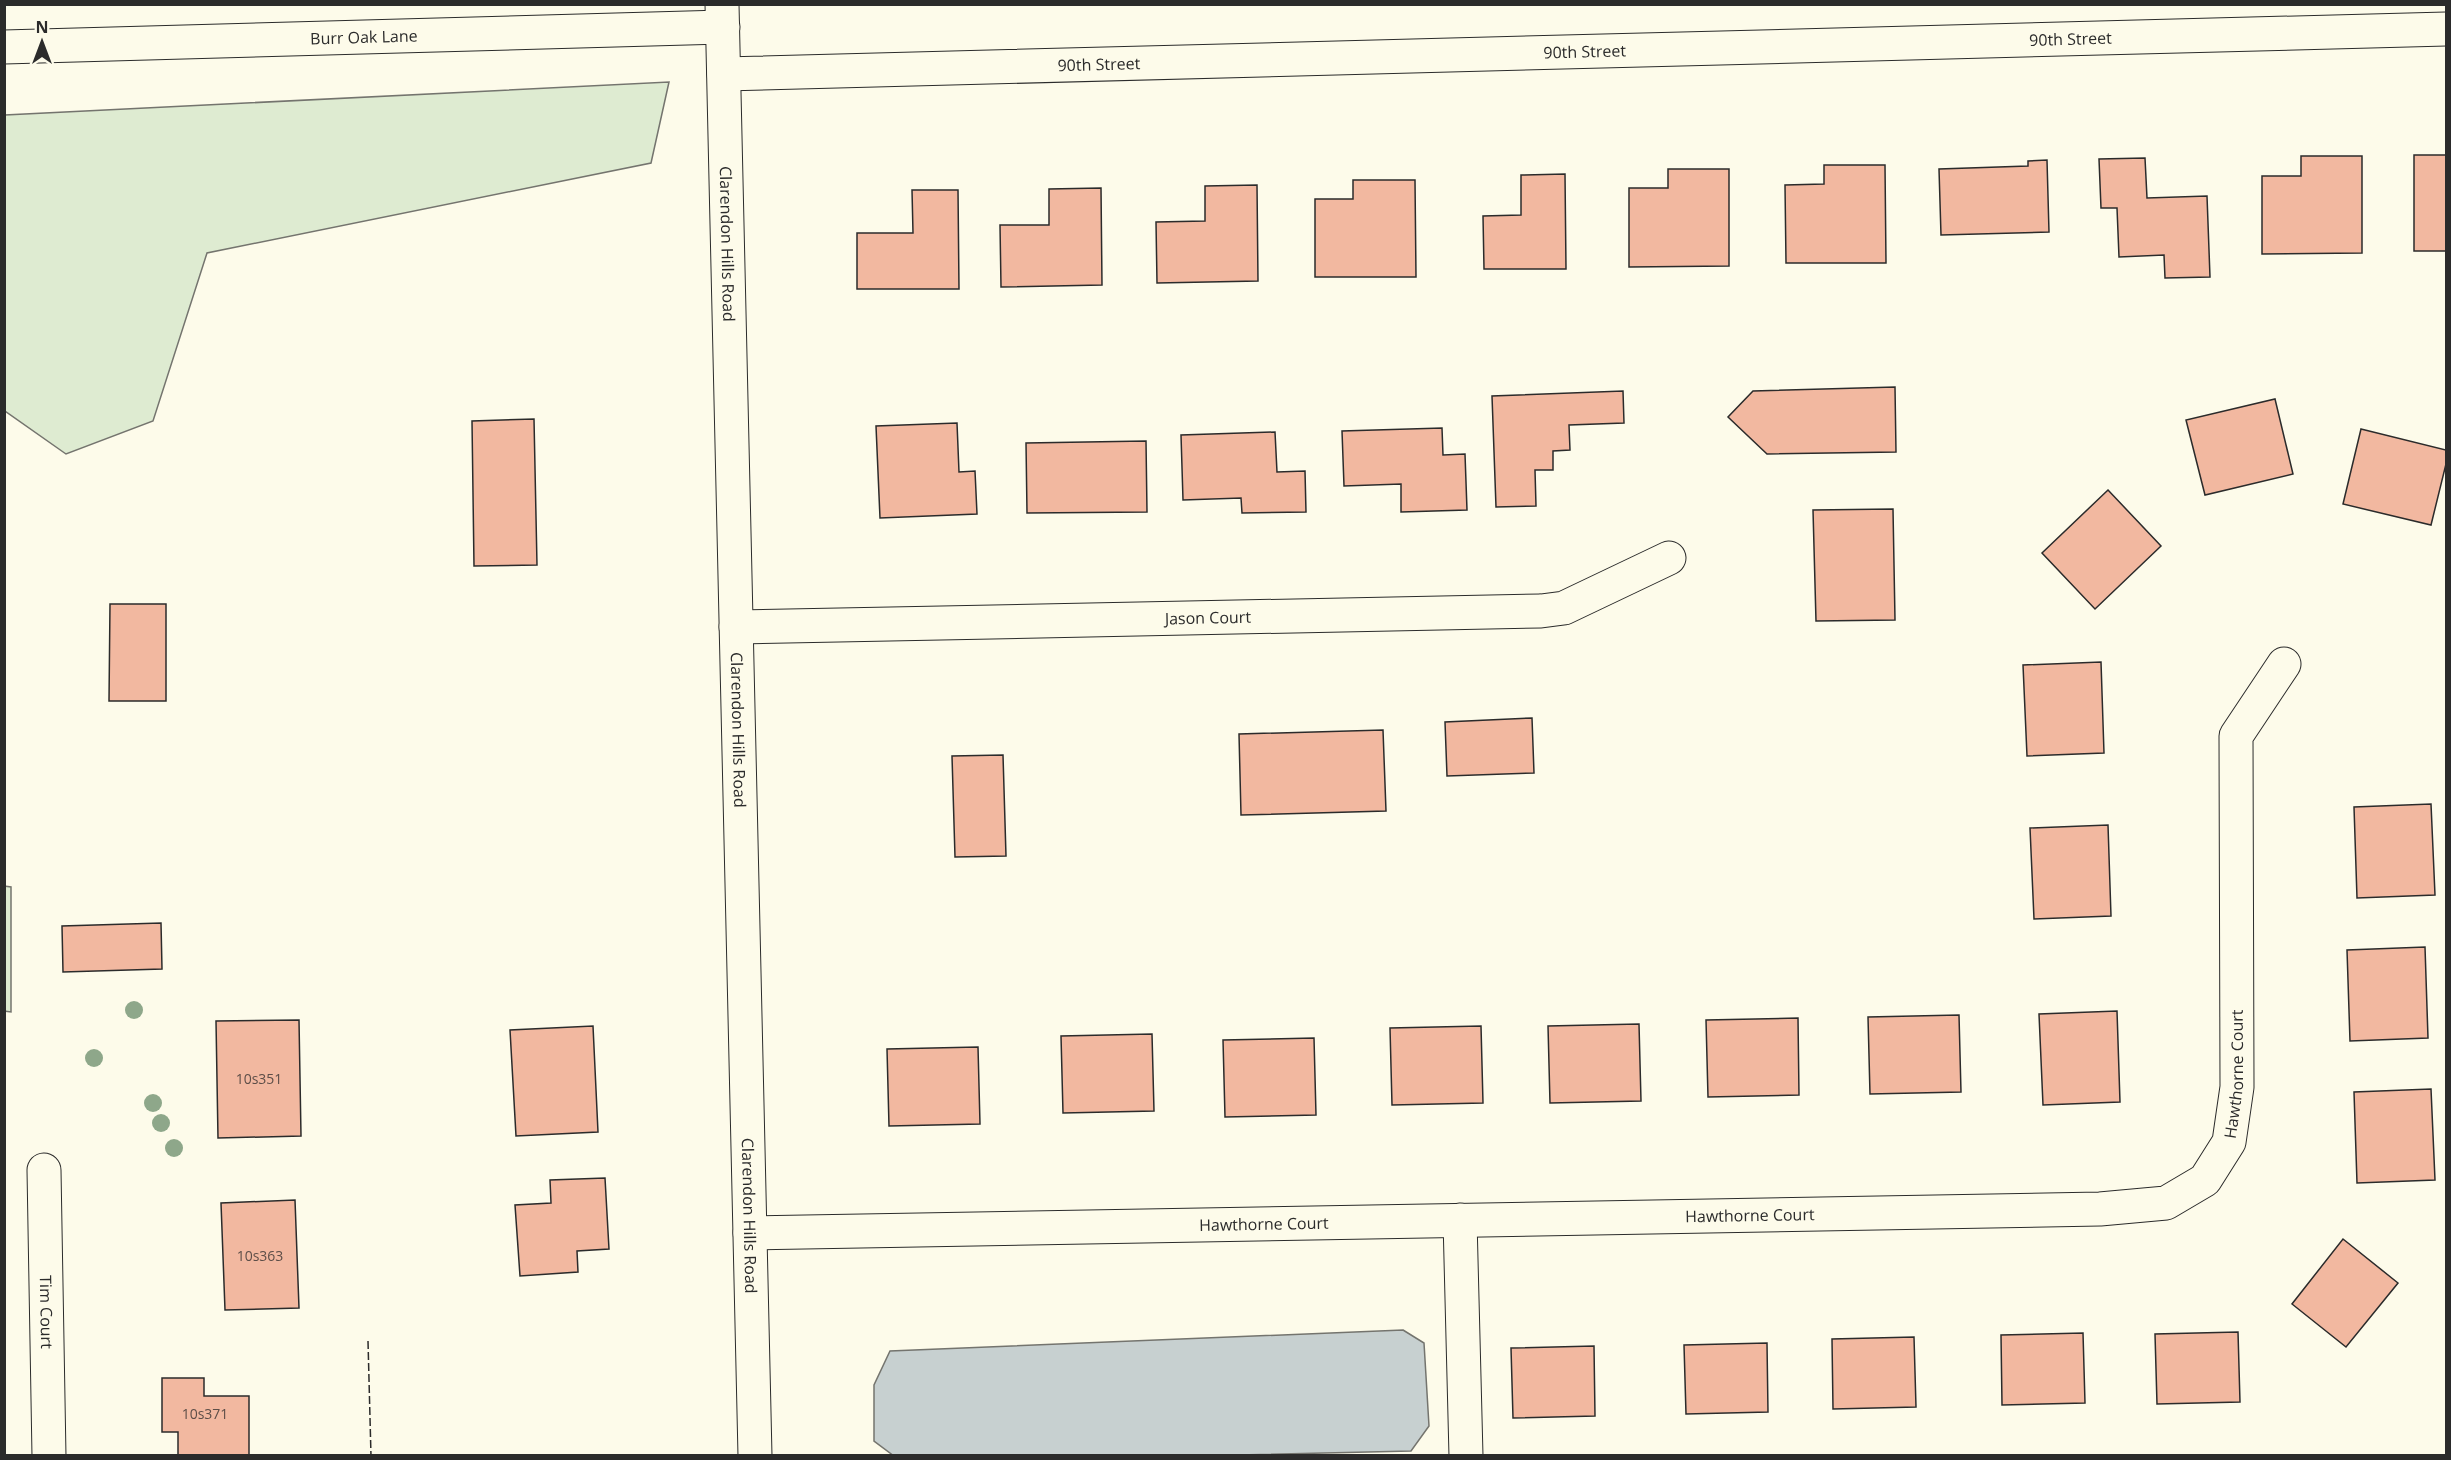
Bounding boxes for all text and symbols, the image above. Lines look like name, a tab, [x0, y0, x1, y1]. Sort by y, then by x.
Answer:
north arrow	[12, 12, 72, 72]
text: N	[35, 16, 49, 38]
street label: Burr Oak Lane	[310, 25, 418, 49]
street label: 90th Street	[2029, 27, 2112, 51]
street label: 90th Street	[1543, 39, 1627, 64]
street label: 90th Street	[1057, 52, 1141, 76]
street label: Clarendon Hills Road	[715, 166, 740, 322]
street label: Jason Court	[1163, 606, 1251, 630]
street label: Clarendon Hills Road	[726, 652, 751, 808]
street label: Hawthorne Court	[2219, 1009, 2248, 1140]
house number: 10s351	[236, 1069, 282, 1088]
street label: Clarendon Hills Road	[737, 1138, 762, 1294]
street label: Hawthorne Court	[1685, 1203, 1815, 1227]
street label: Hawthorne Court	[1199, 1212, 1329, 1236]
house number: 10s363	[237, 1246, 283, 1265]
street label: Tim Court	[35, 1275, 58, 1349]
house number: 10s371	[182, 1404, 228, 1423]

